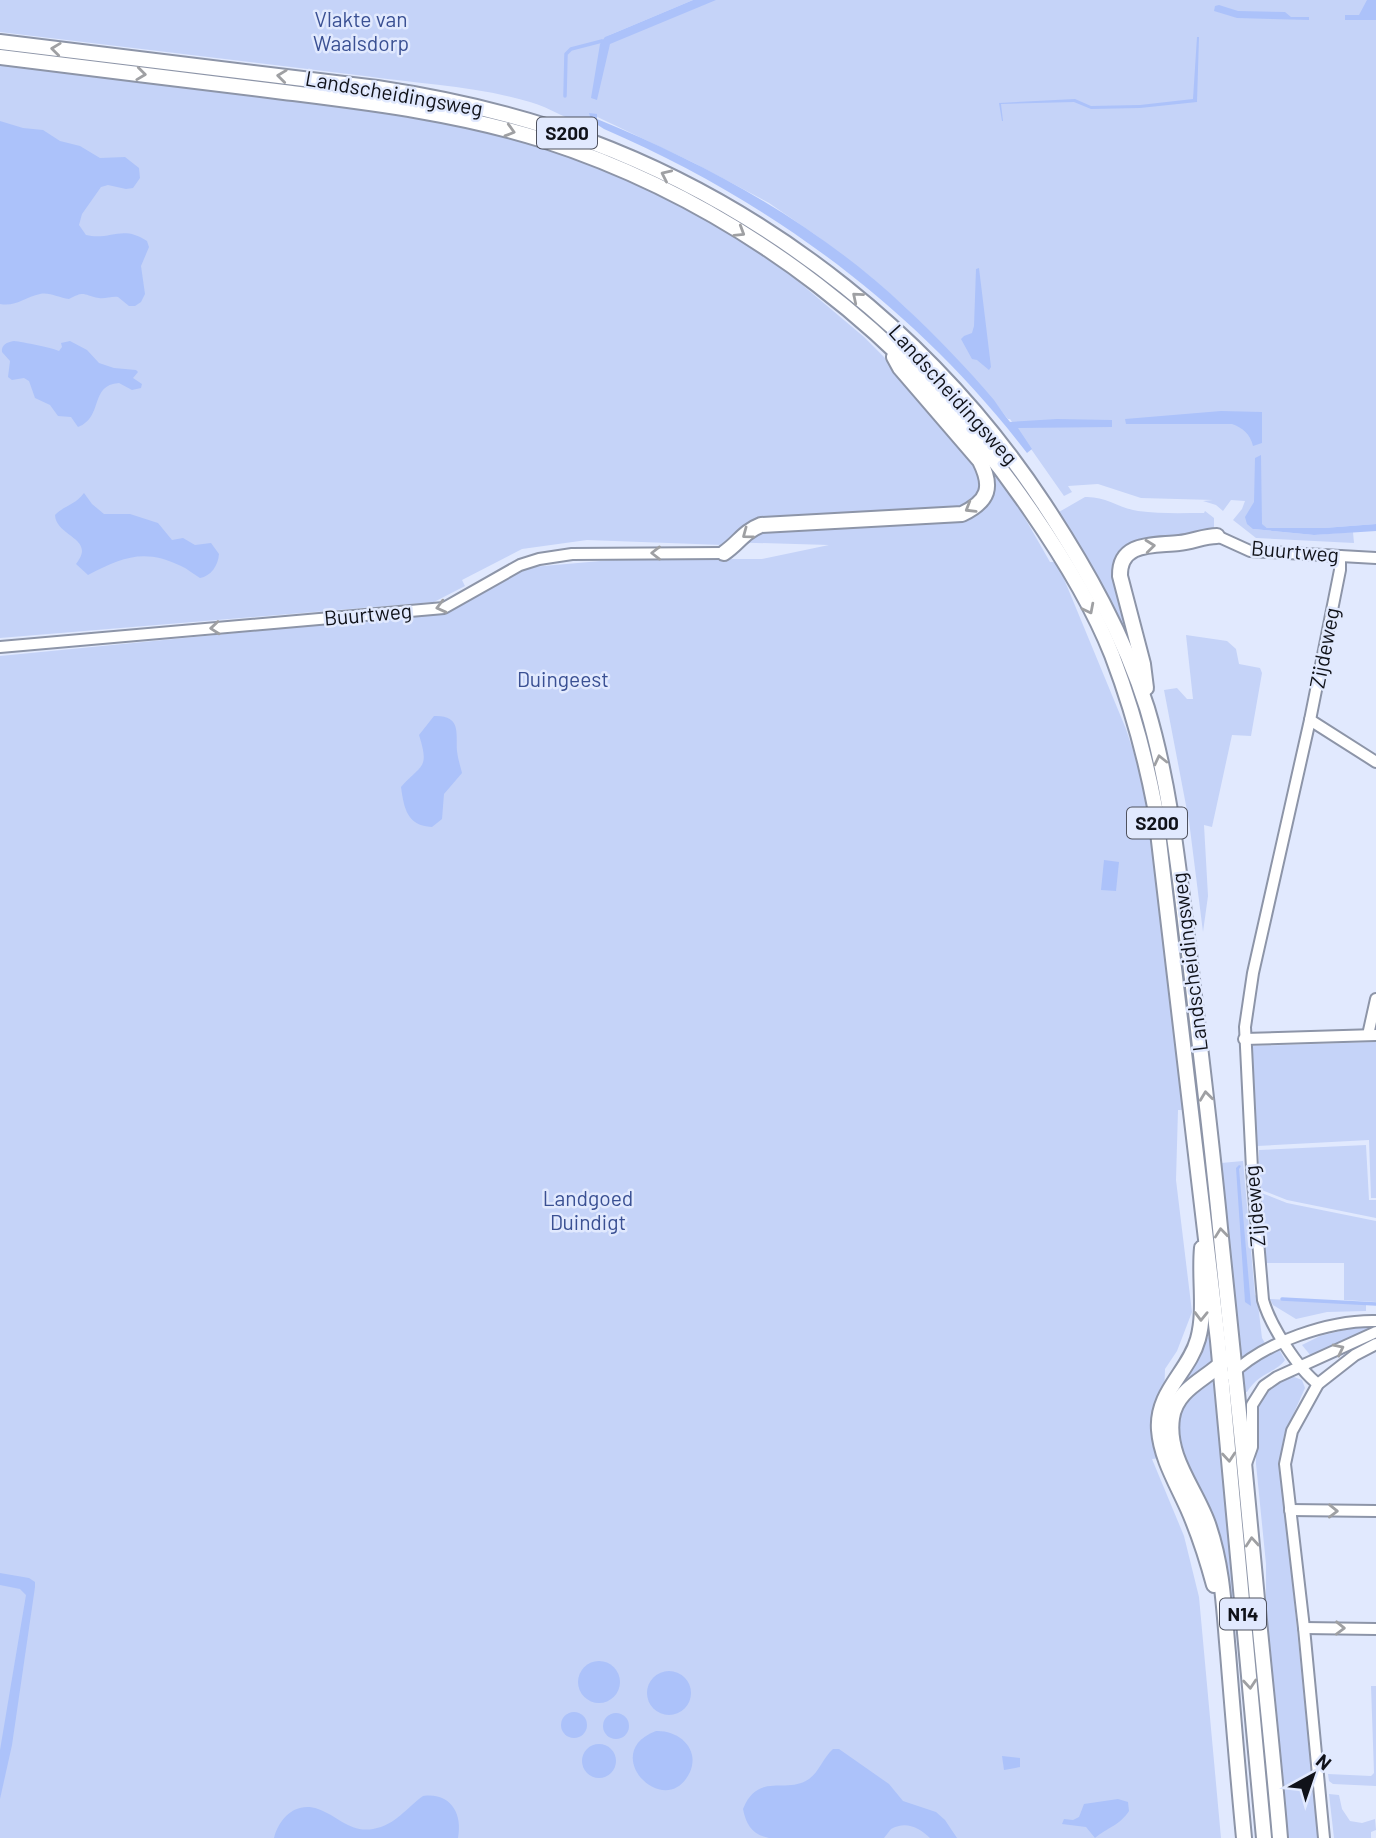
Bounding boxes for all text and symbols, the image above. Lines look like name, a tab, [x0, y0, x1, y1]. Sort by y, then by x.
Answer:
park label: Vlakte van Waalsdorp	[313, 6, 409, 55]
one-way arrow	[50, 41, 62, 56]
street label: Landscheidingsweg	[303, 65, 485, 120]
one-way arrow	[135, 67, 147, 82]
one-way arrow	[276, 69, 287, 84]
road number: S200	[537, 118, 597, 148]
one-way arrow	[504, 123, 516, 137]
one-way arrow	[661, 169, 673, 183]
one-way arrow	[733, 223, 746, 236]
one-way arrow	[852, 292, 865, 305]
street label: Landscheidingsweg	[885, 319, 1024, 469]
one-way arrow	[964, 500, 977, 513]
one-way arrow	[743, 526, 755, 538]
street label: Buurtweg	[1250, 534, 1340, 567]
one-way arrow	[1145, 539, 1156, 554]
one-way arrow	[650, 545, 661, 561]
street label: Buurtweg	[323, 597, 413, 630]
one-way arrow	[436, 599, 448, 613]
one-way arrow	[1081, 602, 1095, 614]
street label: Zijdeweg	[1303, 605, 1344, 690]
one-way arrow	[209, 621, 221, 636]
park label: Duingeest	[517, 666, 609, 691]
one-way arrow	[1154, 754, 1168, 766]
road number: S200	[1127, 808, 1187, 838]
street label: Landscheidingsweg	[1165, 871, 1212, 1053]
one-way arrow	[1198, 1090, 1213, 1102]
street label: Zijdeweg	[1237, 1164, 1270, 1248]
park label: Landgoed Duindigt	[543, 1185, 633, 1234]
one-way arrow	[1214, 1227, 1229, 1238]
one-way arrow	[1193, 1310, 1208, 1321]
one-way arrow	[1331, 1343, 1344, 1357]
one-way arrow	[1221, 1452, 1236, 1463]
one-way arrow	[1328, 1503, 1339, 1519]
one-way arrow	[1245, 1536, 1260, 1547]
road number: N14	[1220, 1598, 1266, 1630]
one-way arrow	[1335, 1620, 1346, 1636]
one-way arrow	[1242, 1678, 1257, 1689]
north arrow	[1278, 1740, 1348, 1810]
text: N	[1312, 1749, 1336, 1774]

